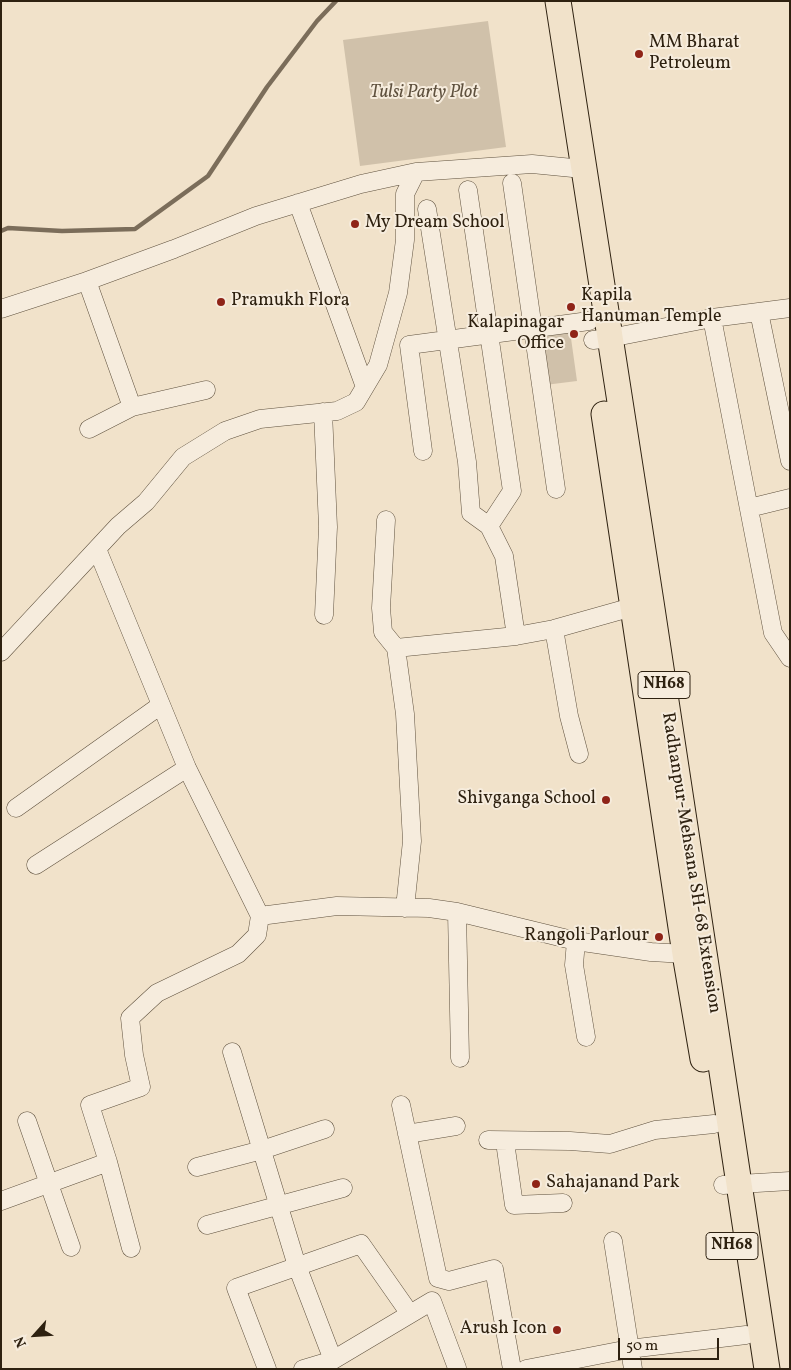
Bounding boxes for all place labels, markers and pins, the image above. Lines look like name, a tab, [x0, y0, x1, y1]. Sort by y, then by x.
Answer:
place label: MM Bharat Petroleum	[649, 33, 740, 76]
marker: MM Bharat Petroleum	[633, 48, 645, 60]
place label: My Dream School	[365, 213, 505, 235]
marker: My Dream School	[349, 218, 361, 230]
place label: Kapila Hanuman Temple	[581, 286, 721, 328]
place label: Pramukh Flora	[231, 291, 350, 313]
marker: Pramukh Flora	[215, 296, 227, 308]
marker: Kapila Hanuman Temple	[565, 301, 577, 313]
place label: Kalapinagar Office	[467, 313, 564, 356]
marker: Kalapinagar Office	[568, 328, 580, 340]
place label: Shivganga School	[457, 789, 596, 811]
marker: Shivganga School	[600, 794, 612, 806]
place label: Rangoli Parlour	[524, 926, 649, 948]
marker: Rangoli Parlour	[653, 931, 665, 943]
place label: Sahajanand Park	[546, 1173, 680, 1195]
marker: Sahajanand Park	[530, 1178, 542, 1190]
place label: Arush Icon	[460, 1319, 547, 1341]
marker: Arush Icon	[551, 1324, 563, 1336]

